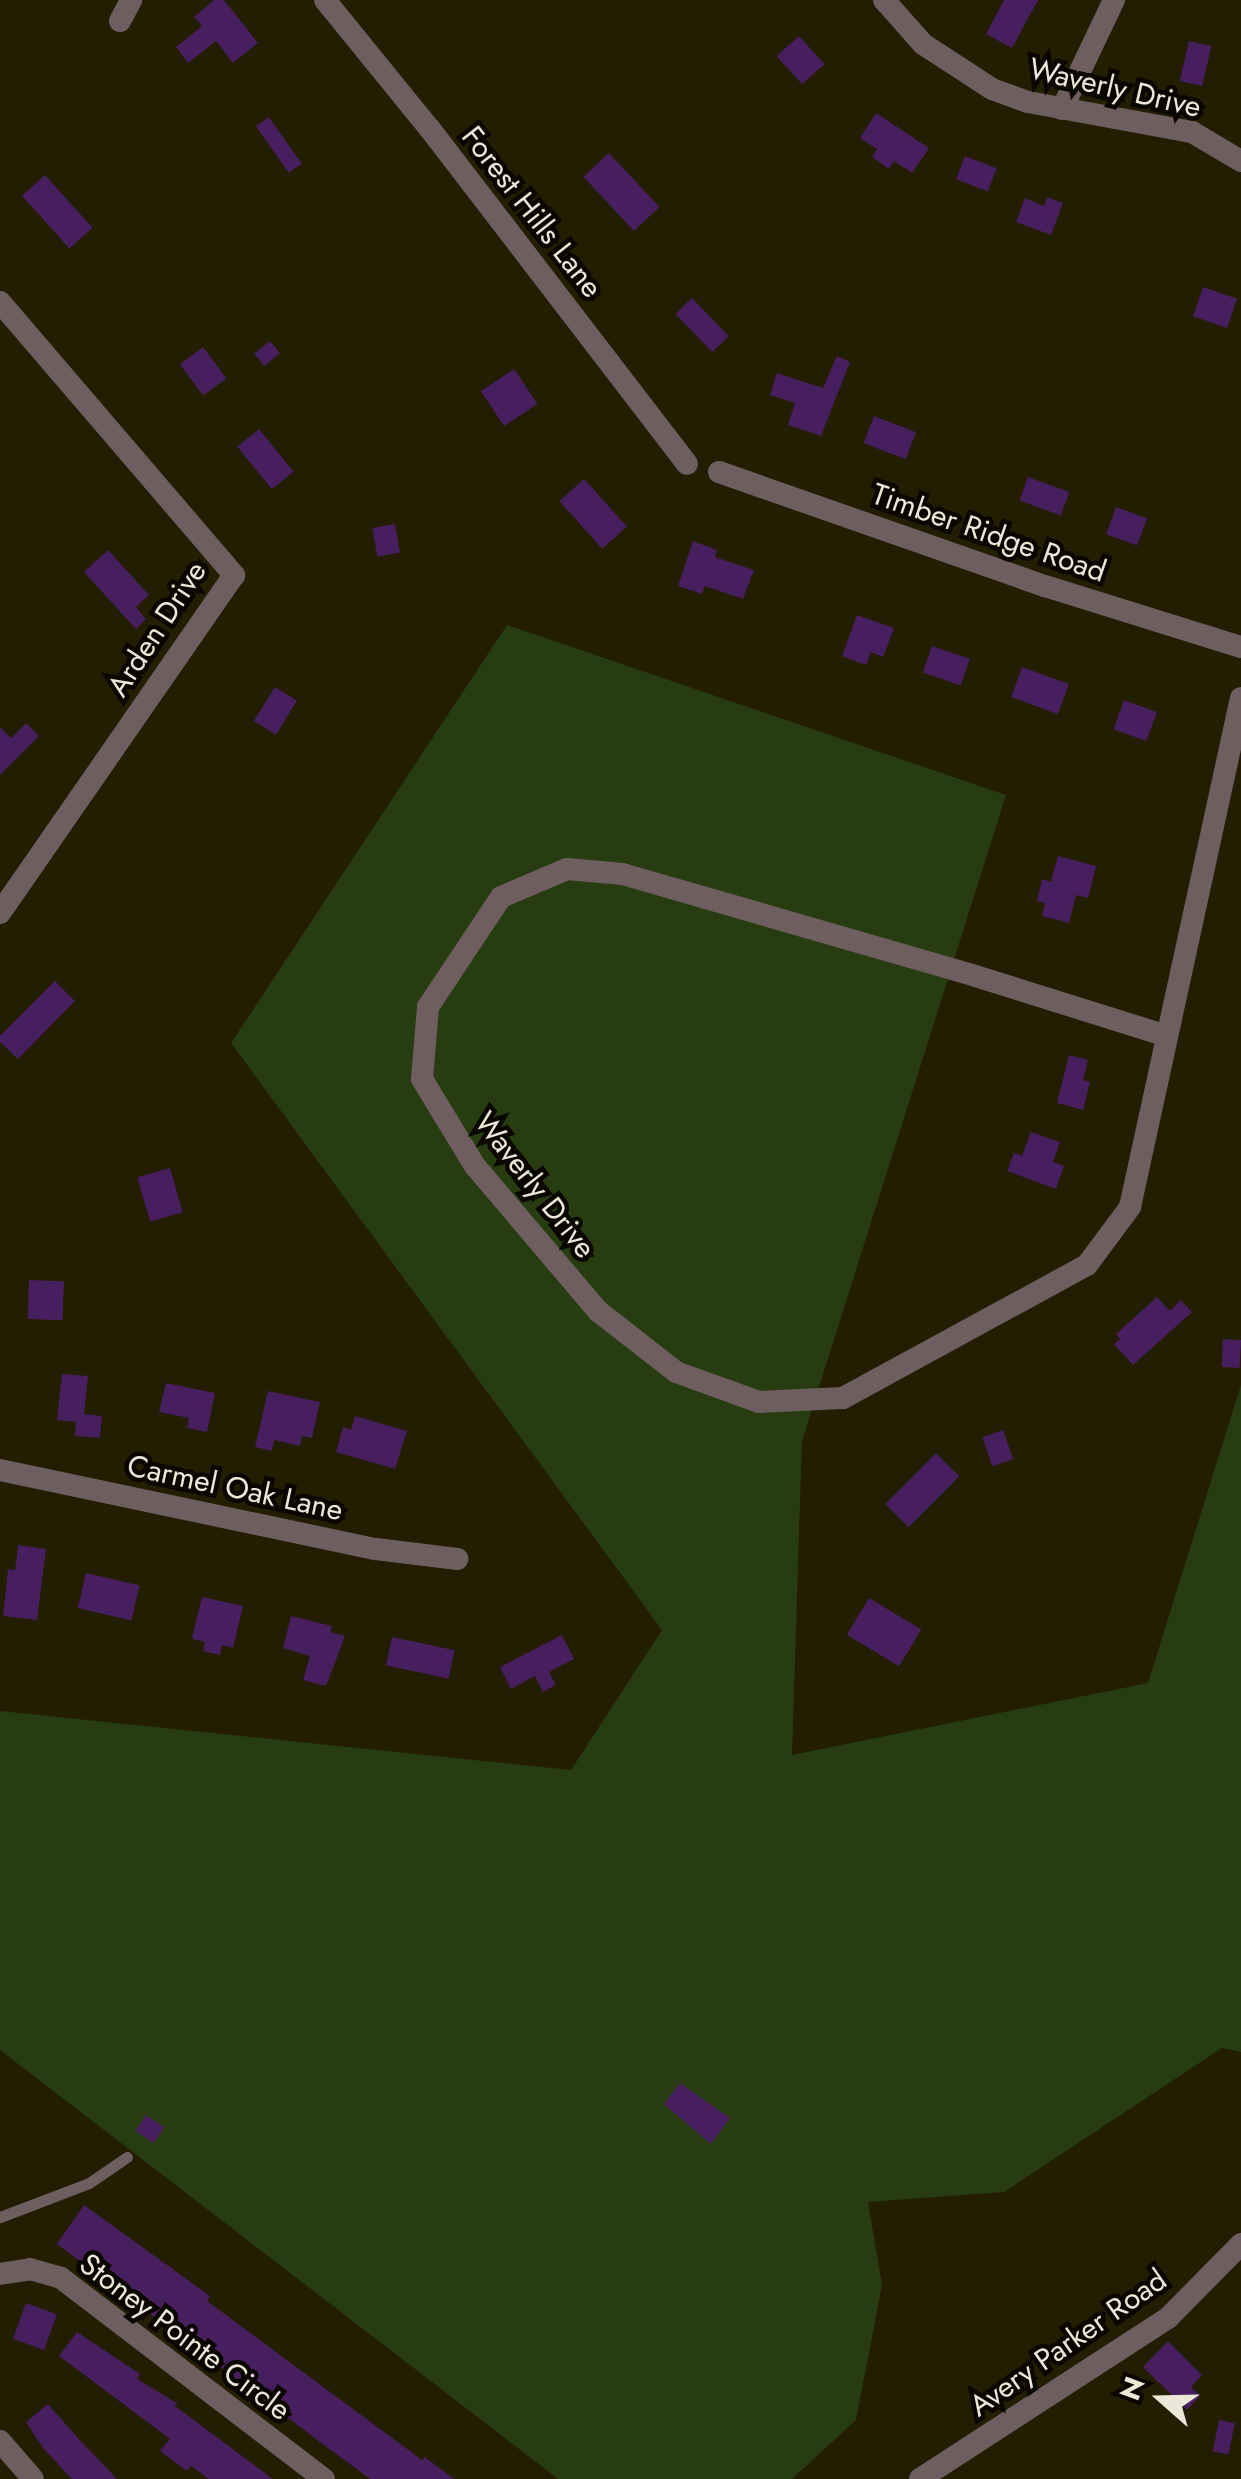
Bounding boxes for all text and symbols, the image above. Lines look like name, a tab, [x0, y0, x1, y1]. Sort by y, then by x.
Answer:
street label: Waverly Drive	[1026, 51, 1204, 125]
street label: Forest Hills Lane	[454, 119, 610, 305]
street label: Timber Ridge Road	[867, 476, 1111, 590]
street label: Arden Drive	[100, 555, 214, 703]
street label: Waverly Drive	[467, 1105, 603, 1265]
street label: Carmel Oak Lane	[124, 1448, 346, 1528]
street label: Stoney Pointe Circle	[72, 2246, 298, 2428]
street label: Avery Parker Road	[963, 2262, 1173, 2424]
north arrow	[1111, 2349, 1211, 2449]
text: N	[1109, 2371, 1155, 2406]

